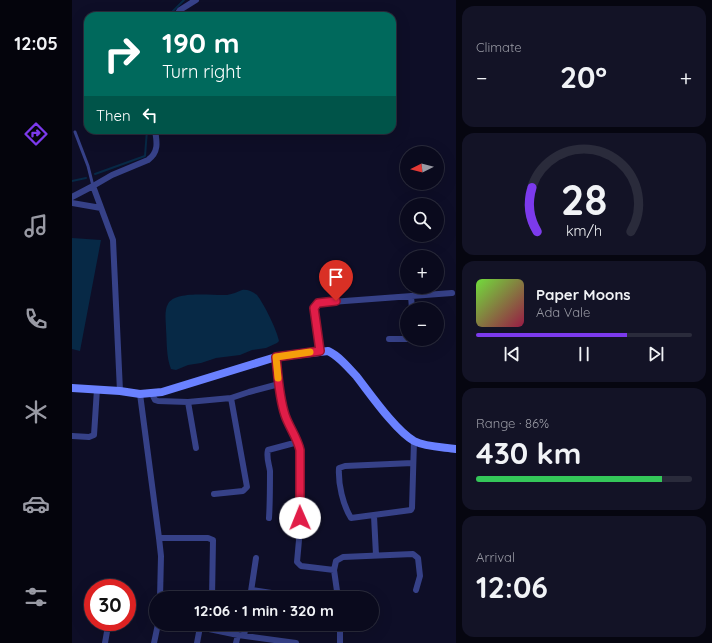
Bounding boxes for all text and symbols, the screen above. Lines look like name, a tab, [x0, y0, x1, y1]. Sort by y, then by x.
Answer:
text: 190 m	[162, 25, 240, 60]
icon: right	[96, 28, 148, 80]
text: 12:05	[14, 32, 58, 55]
text: Climate	[476, 39, 522, 55]
text: 20°	[560, 58, 607, 96]
text: Turn right	[162, 60, 242, 83]
text: −	[476, 64, 487, 92]
text: +	[680, 64, 692, 92]
icon: left	[139, 104, 161, 126]
text: Then	[96, 106, 131, 125]
icon: directions	[22, 120, 50, 148]
north arrow	[400, 146, 444, 190]
map controls	[400, 146, 444, 346]
text: 28	[561, 173, 607, 225]
button: search	[400, 198, 444, 242]
icon: music	[22, 212, 50, 240]
text: km/h	[566, 222, 602, 240]
button: +	[400, 250, 444, 294]
pin	[319, 260, 353, 301]
icon: arrive	[325, 266, 347, 288]
text: Paper Moons	[536, 285, 631, 304]
button: −	[400, 302, 444, 346]
text: Ada Vale	[536, 304, 590, 320]
icon: phone	[22, 305, 50, 333]
icon: previous	[501, 343, 523, 365]
icon: pause	[573, 343, 595, 365]
icon: next	[645, 343, 667, 365]
icon: climate	[22, 398, 50, 426]
text: Range · 86%	[476, 415, 549, 431]
text: 430 km	[476, 434, 581, 472]
icon: car	[22, 490, 50, 518]
position arrow	[279, 497, 321, 539]
text: Arrival	[476, 549, 515, 565]
text: 12:06	[476, 568, 548, 606]
speed limit sign: 30	[84, 579, 136, 631]
icon: filters	[22, 583, 50, 611]
text: 12:06 · 1 min · 320 m	[194, 601, 334, 620]

